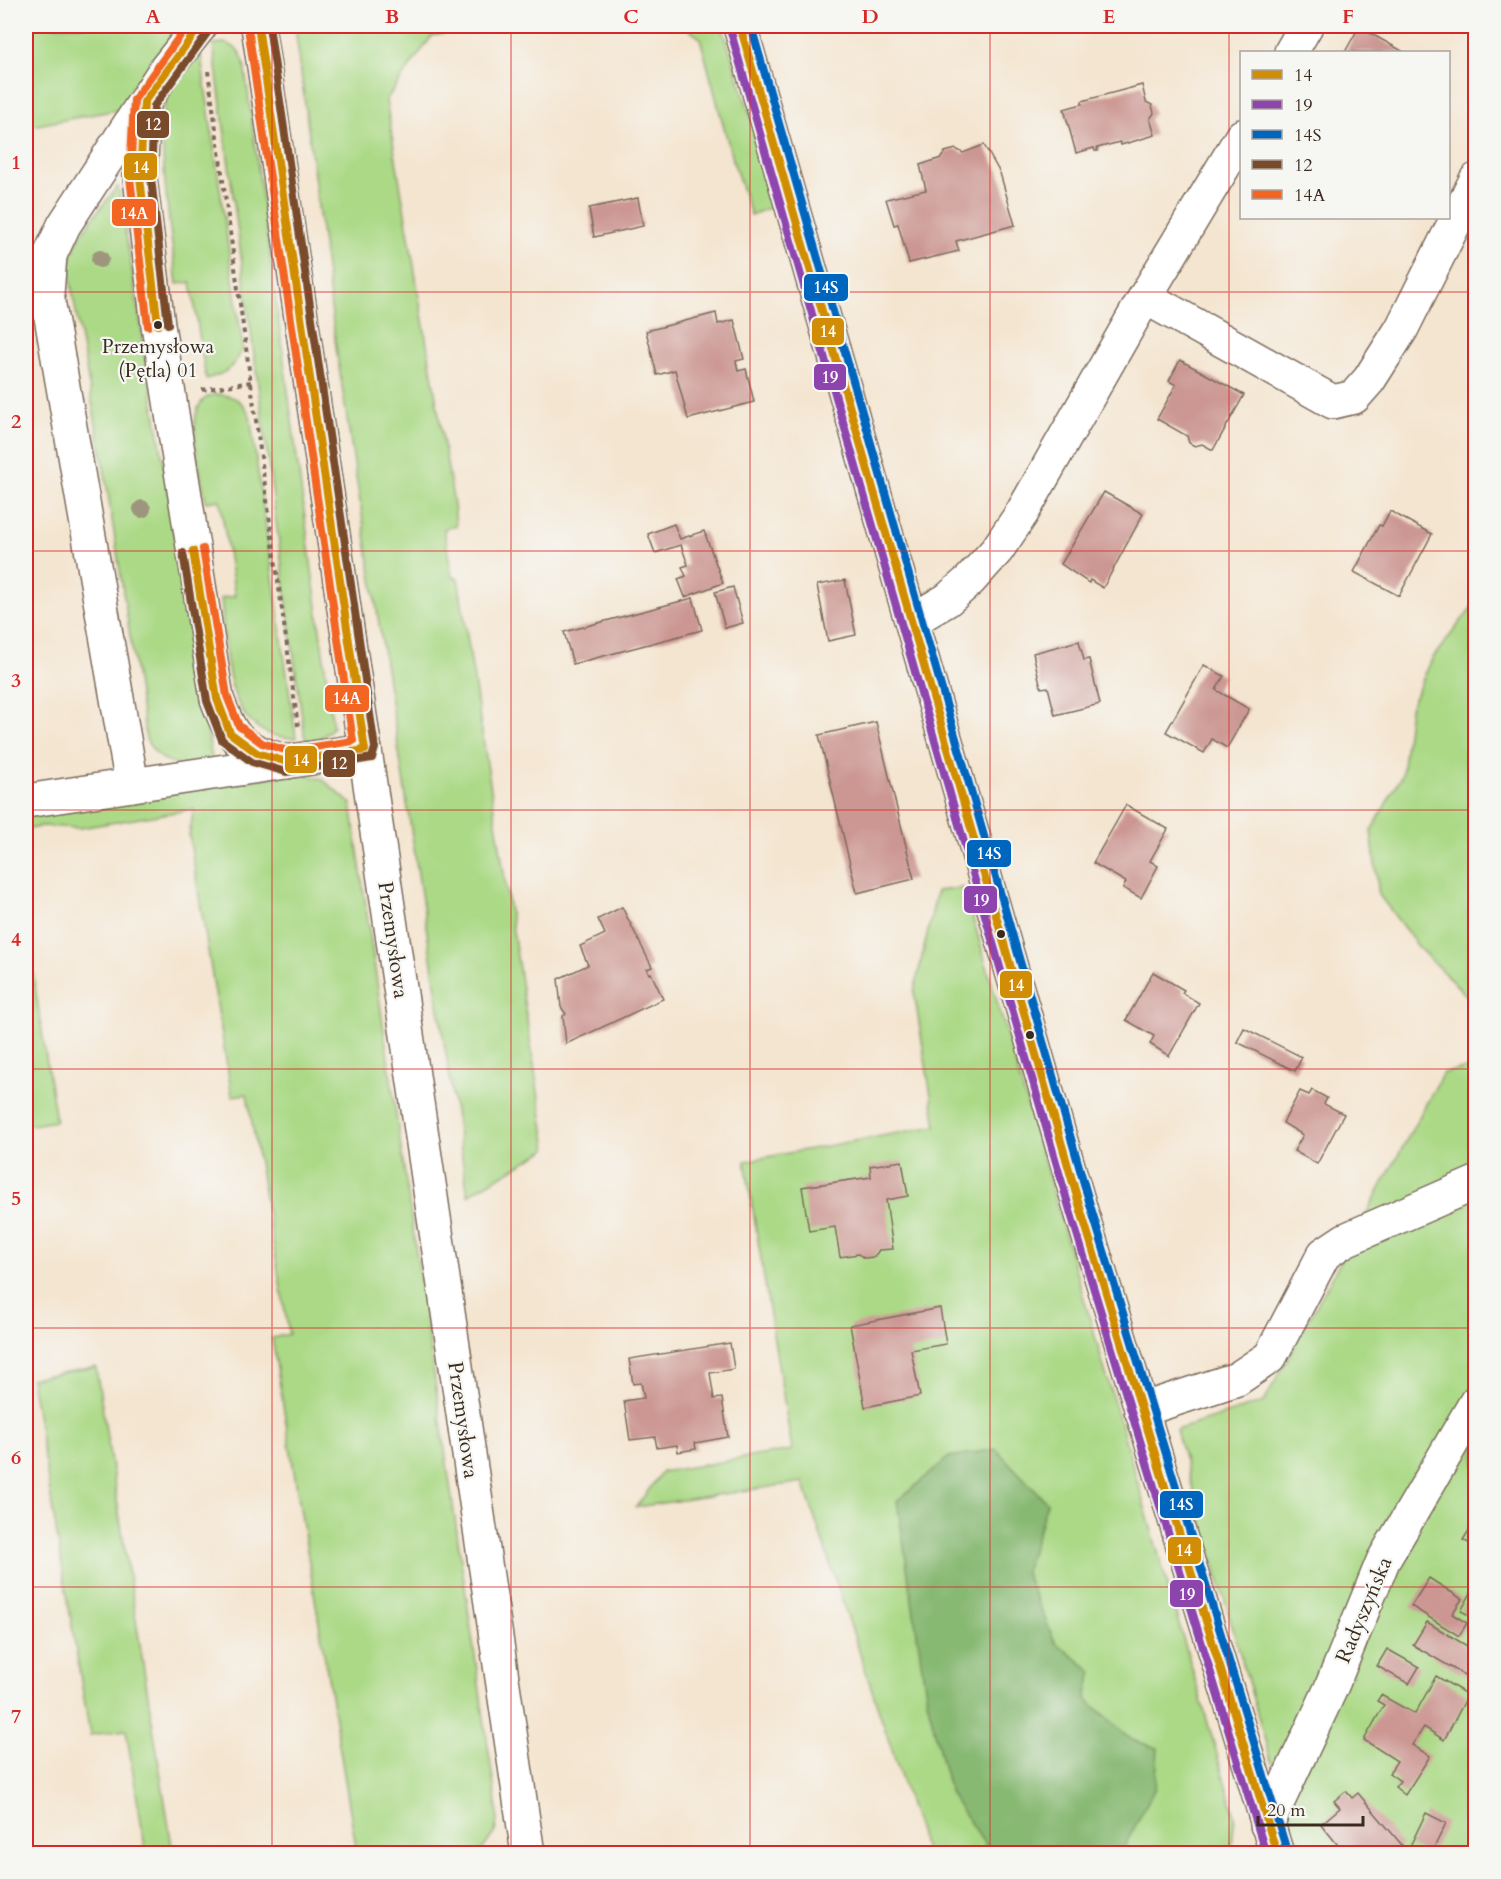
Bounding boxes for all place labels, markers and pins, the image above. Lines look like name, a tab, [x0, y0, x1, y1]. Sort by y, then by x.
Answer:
marker: Przemysłowa (Pętla) 01	[152, 319, 164, 331]
place label: Przemysłowa (Pętla) 01	[102, 333, 215, 384]
unlabelled marker	[995, 928, 1007, 940]
unlabelled marker	[1024, 1029, 1036, 1041]

